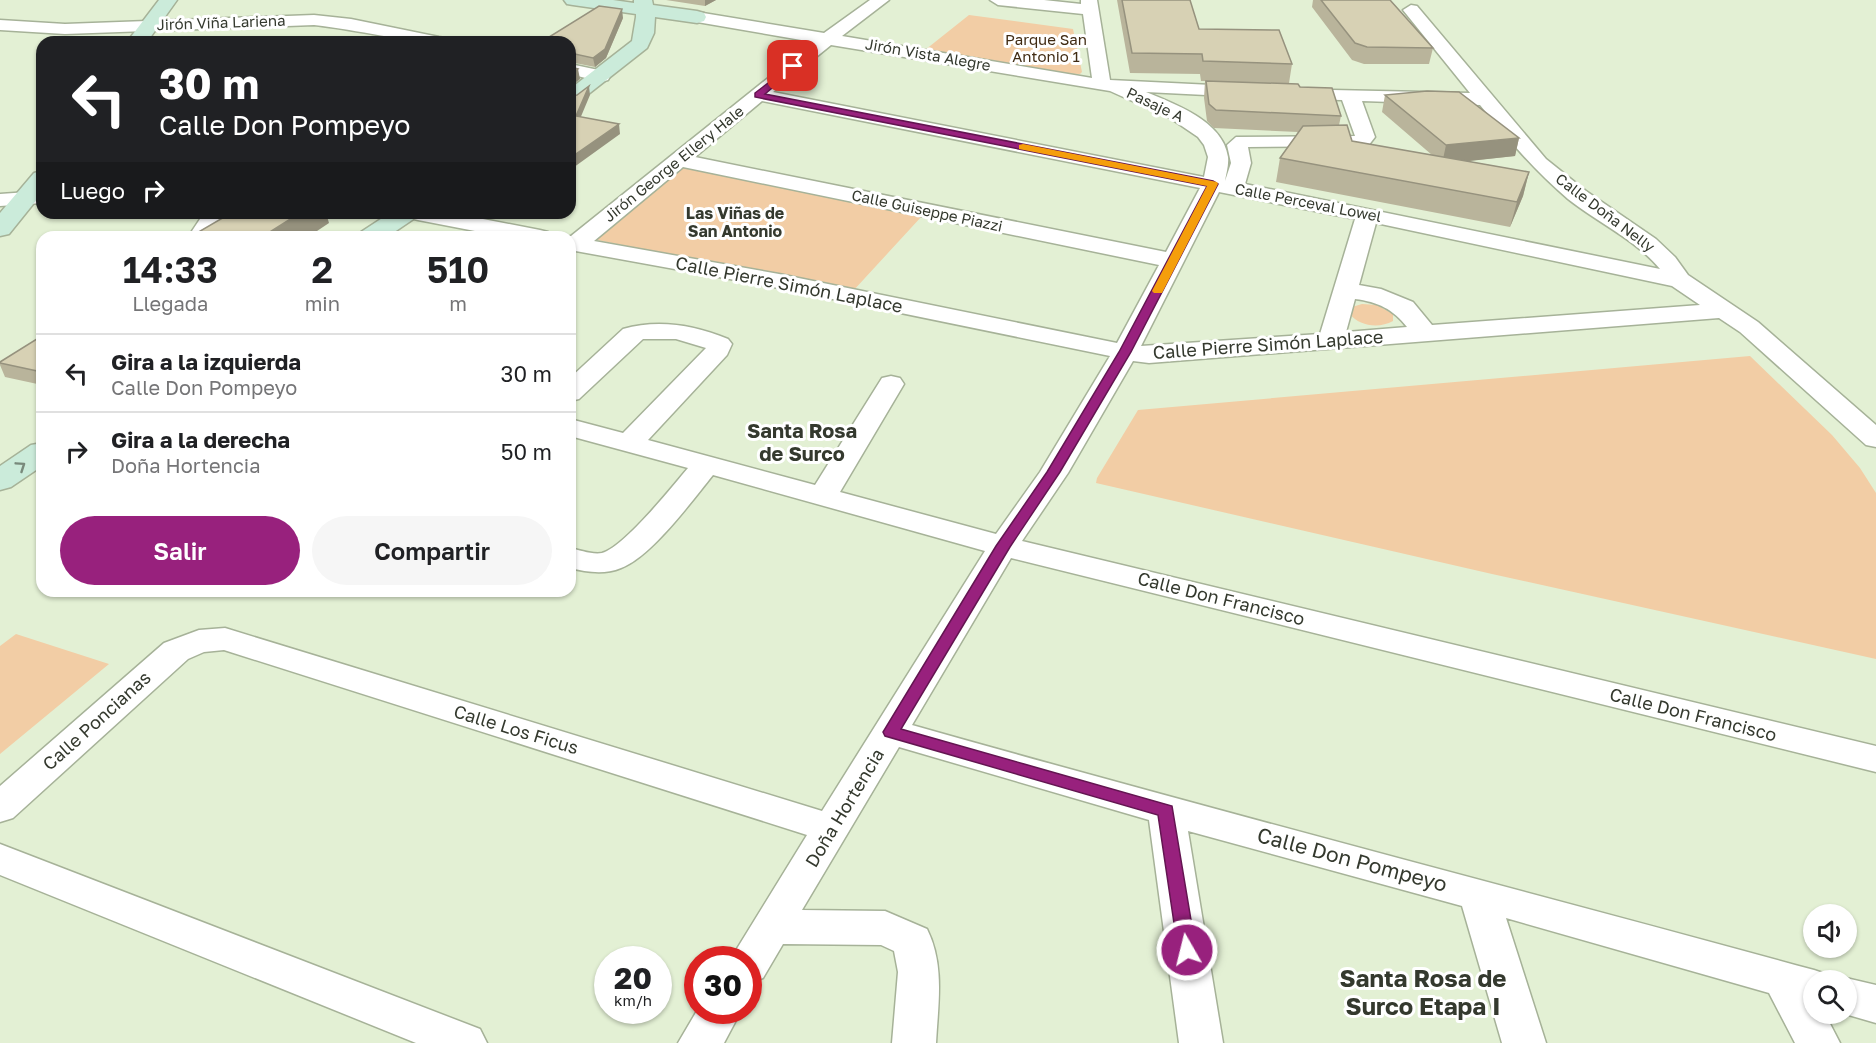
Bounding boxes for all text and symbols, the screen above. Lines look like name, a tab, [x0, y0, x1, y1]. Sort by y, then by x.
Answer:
street label: Jirón Viña Lariena	[156, 11, 286, 33]
park label: Parque San Antonio 1	[1005, 30, 1087, 65]
street label: Jirón Vista Alegre	[864, 34, 993, 74]
pin	[767, 40, 818, 91]
icon: arrive	[776, 49, 809, 82]
text: 30 m	[159, 58, 259, 108]
icon: left	[60, 60, 138, 138]
street label: Pasaje A	[1124, 83, 1187, 125]
street label: Jirón George Ellery Hale	[600, 101, 747, 225]
text: Calle Don Pompeyo	[159, 109, 411, 141]
street label: Calle Doña Nelly	[1553, 169, 1659, 256]
icon: right	[137, 174, 170, 207]
text: Luego	[60, 177, 125, 204]
street label: Calle Perceval Lowel	[1233, 179, 1383, 225]
street label: Calle Guiseppe Piazzi	[850, 185, 1004, 235]
district label: Las Viñas de San Antonio	[686, 203, 784, 241]
text: 14:33	[123, 248, 218, 291]
text: 2	[312, 248, 333, 291]
text: 510	[427, 248, 489, 291]
street label: Calle Pierre Simón Laplace	[674, 251, 905, 317]
text: Llegada	[132, 291, 208, 315]
text: min	[305, 291, 340, 315]
text: m	[449, 291, 467, 315]
street label: Calle Pierre Simón Laplace	[1152, 325, 1384, 363]
text: Gira a la izquierda	[111, 348, 301, 375]
icon: left	[60, 357, 93, 390]
text: 30 m	[501, 360, 552, 387]
text: Calle Don Pompeyo	[111, 375, 297, 399]
district label: Santa Rosa de Surco	[747, 418, 857, 465]
text: Gira a la derecha	[111, 426, 290, 453]
icon: right	[60, 435, 93, 468]
text: 50 m	[501, 438, 552, 465]
text: Doña Hortencia	[111, 453, 260, 477]
one-way arrow	[14, 462, 25, 473]
button: Salir	[60, 516, 300, 585]
button: Compartir	[312, 516, 552, 585]
street label: Calle Don Francisco	[1136, 567, 1307, 629]
street label: Calle Poncianas	[38, 666, 155, 775]
street label: Calle Don Francisco	[1608, 683, 1779, 745]
street label: Calle Los Ficus	[451, 700, 581, 758]
street label: Doña Hortencia	[800, 744, 888, 871]
street label: Calle Don Pompeyo	[1254, 821, 1450, 897]
map controls	[1803, 904, 1857, 1024]
button: sound	[1803, 904, 1857, 958]
position arrow	[1155, 918, 1219, 982]
speed limit sign: 30	[684, 946, 762, 1024]
text: 20	[614, 960, 652, 996]
district label: Santa Rosa de Surco Etapa I	[1339, 963, 1507, 1020]
button: search	[1803, 970, 1857, 1024]
text: km/h	[614, 991, 652, 1009]

